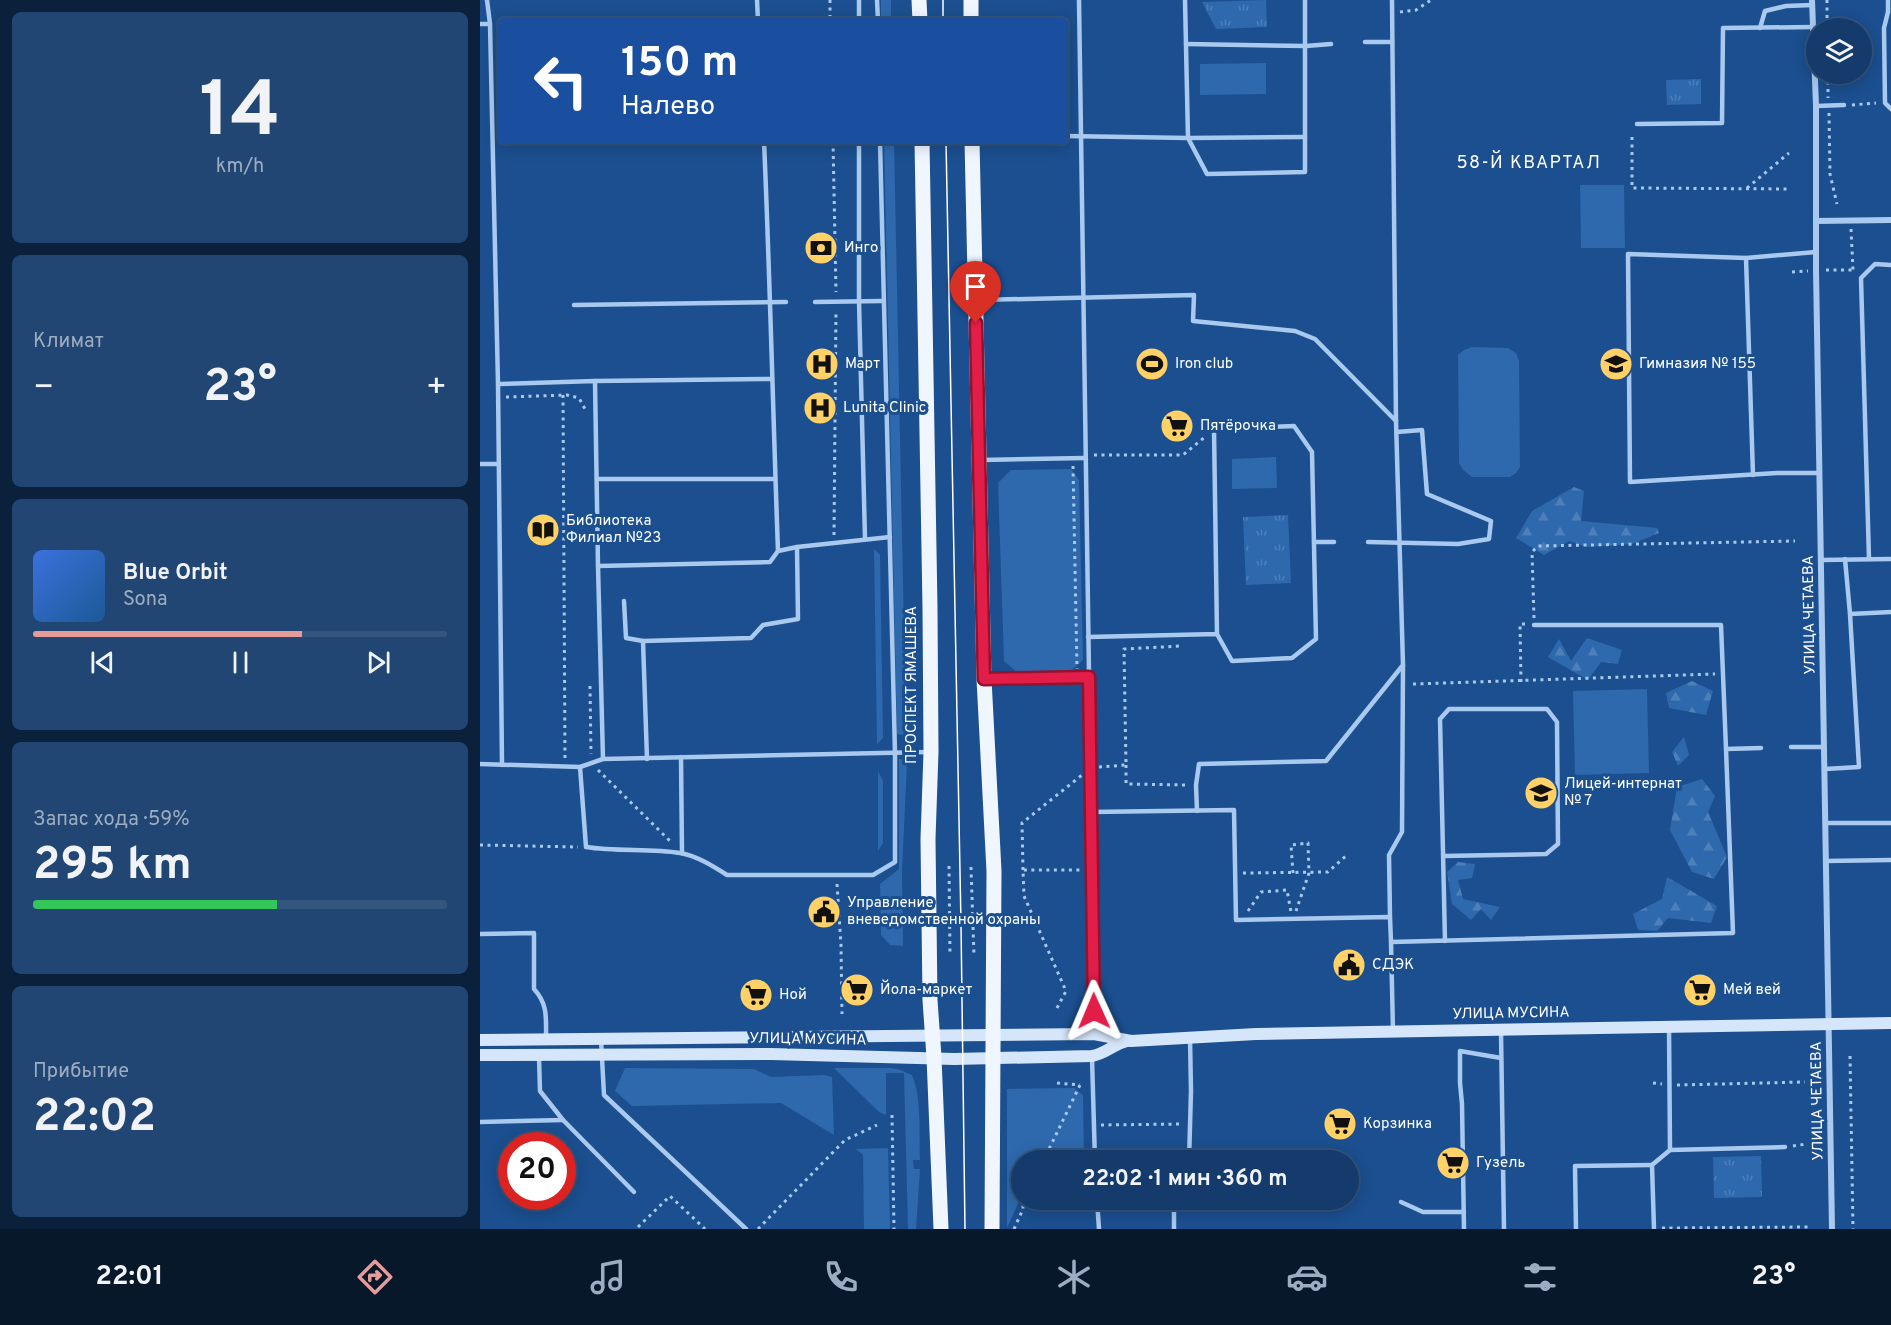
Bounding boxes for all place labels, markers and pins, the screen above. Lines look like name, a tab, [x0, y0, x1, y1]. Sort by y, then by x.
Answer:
bank icon: Инго	[803, 230, 839, 266]
place label: Инго	[844, 239, 878, 258]
pin	[950, 261, 1001, 323]
hospital icon: Март	[804, 346, 840, 382]
sports icon: Iron club	[1134, 346, 1170, 382]
school or university icon: Гимназия № 155	[1598, 346, 1634, 382]
place label: Март	[845, 355, 880, 374]
place label: Iron club	[1175, 355, 1233, 374]
place label: Гимназия № 155	[1639, 355, 1756, 374]
hospital icon: Lunita Clinic	[802, 390, 838, 426]
place label: Lunita Clinic	[843, 399, 926, 418]
supermarket icon: Пятёрочка	[1159, 408, 1195, 444]
place label: Пятёрочка	[1200, 417, 1276, 436]
library icon: Библиотека Филиал №23	[525, 512, 561, 548]
place label: Библиотека Филиал №23	[566, 512, 661, 548]
school or university icon: Лицей-интернат № 7	[1523, 775, 1559, 811]
place label: Лицей-интернат № 7	[1564, 775, 1682, 811]
public building icon: Управление вневедомственной охраны	[806, 894, 842, 930]
place label: Управление вневедомственной охраны	[847, 894, 1041, 930]
public building icon: СДЭК	[1331, 947, 1367, 983]
place label: СДЭК	[1372, 956, 1414, 975]
supermarket icon: Йола-маркет	[839, 972, 875, 1008]
supermarket icon: Мей вей	[1682, 972, 1718, 1008]
supermarket icon: Ной	[738, 977, 774, 1013]
place label: Йола-маркет	[880, 979, 972, 1000]
place label: Мей вей	[1723, 981, 1781, 1000]
place label: Ной	[779, 986, 807, 1005]
supermarket icon: Корзинка	[1322, 1106, 1358, 1142]
place label: Корзинка	[1363, 1115, 1432, 1134]
supermarket icon: Гузель	[1435, 1145, 1471, 1181]
place label: Гузель	[1476, 1154, 1525, 1173]

